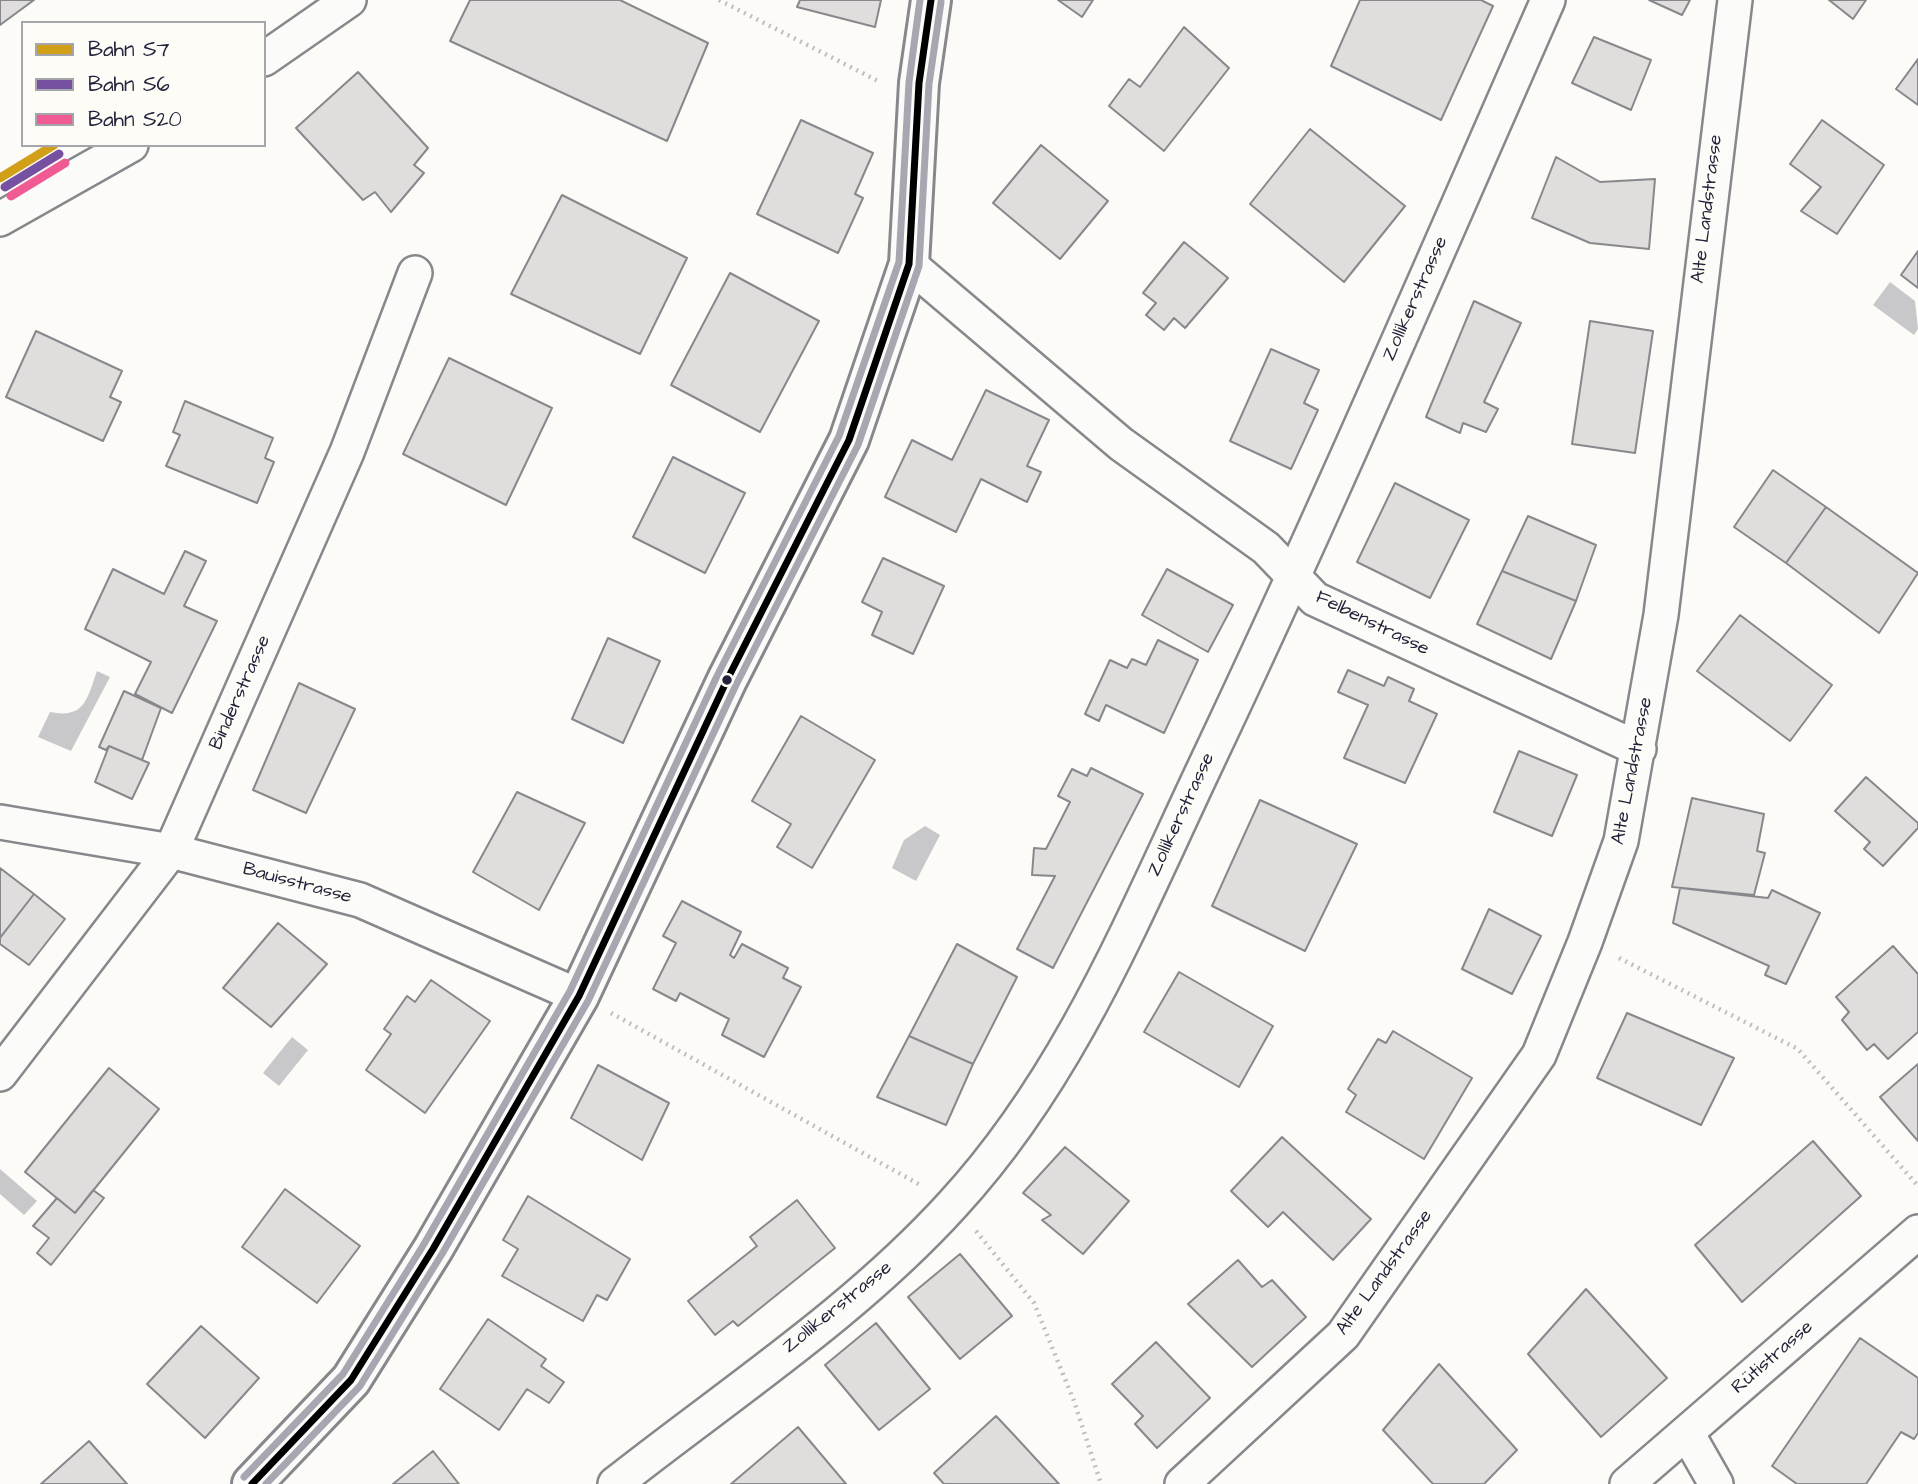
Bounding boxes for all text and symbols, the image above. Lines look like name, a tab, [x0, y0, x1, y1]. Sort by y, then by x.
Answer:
legend	[21, 21, 266, 147]
text: Bahn S7	[88, 35, 169, 64]
text: Bahn S6	[88, 70, 170, 99]
text: Bahn S20	[88, 105, 182, 134]
street label: Alte Landstrasse	[1688, 133, 1728, 285]
street label: Zollikerstrasse	[1378, 233, 1454, 365]
street label: Felbenstrasse	[1311, 587, 1433, 661]
street label: Binderstrasse	[206, 632, 276, 754]
unlabelled marker	[720, 673, 734, 687]
street label: Alte Landstrasse	[1608, 695, 1658, 847]
street label: Zollikerstrasse	[1143, 750, 1221, 880]
street label: Bauisstrasse	[240, 858, 354, 910]
street label: Alte Landstrasse	[1332, 1206, 1438, 1340]
street label: Zollikerstrasse	[779, 1257, 897, 1359]
street label: Rütistrasse	[1728, 1316, 1818, 1400]

